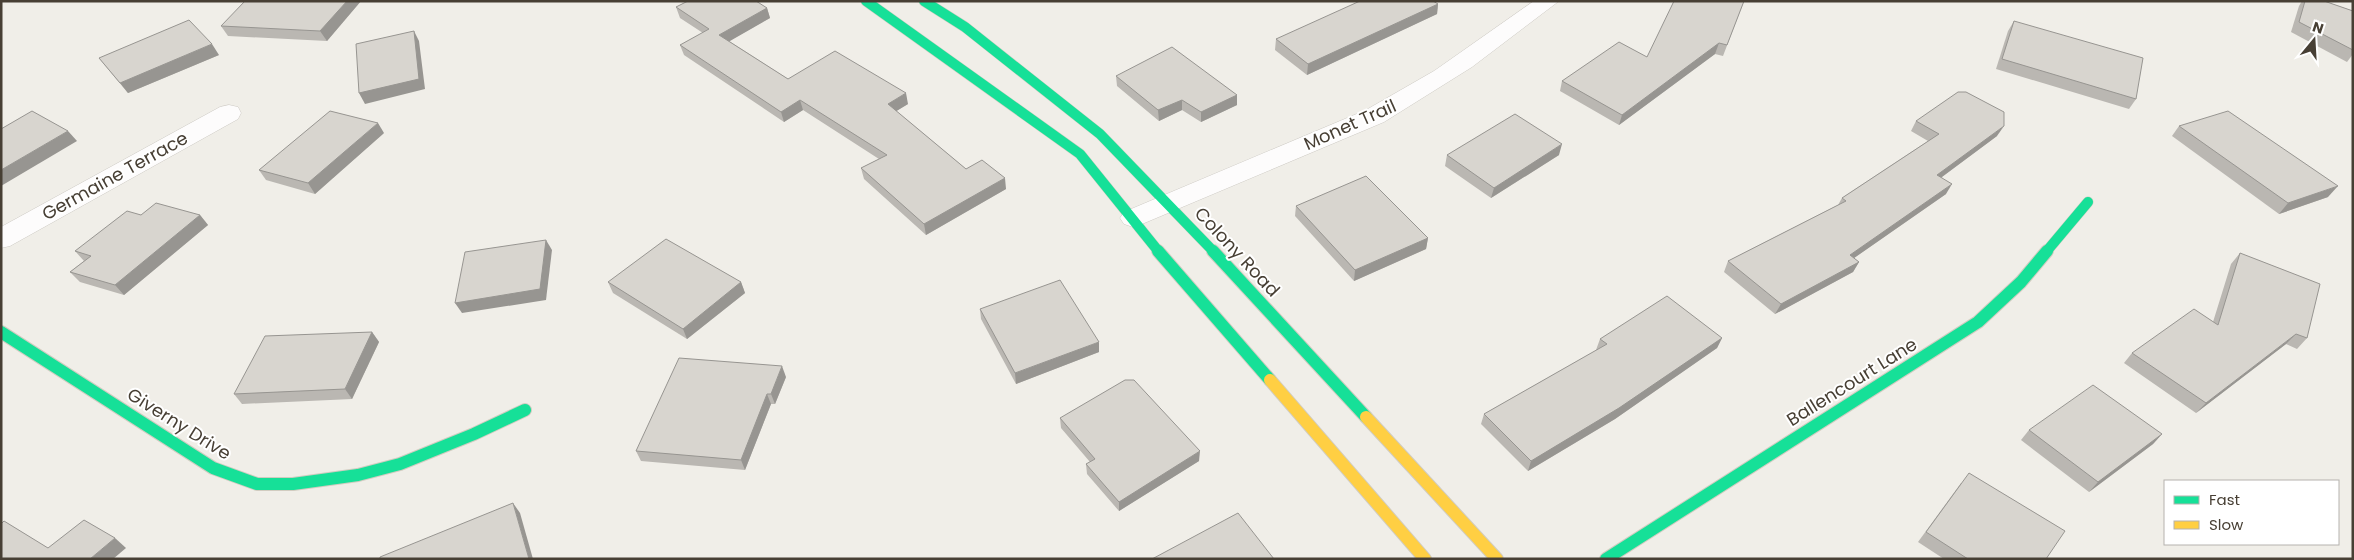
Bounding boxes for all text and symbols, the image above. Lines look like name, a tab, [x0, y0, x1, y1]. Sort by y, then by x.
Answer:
north arrow	[2289, 15, 2339, 65]
text: N	[2310, 16, 2326, 39]
street label: Monet Trail	[1300, 93, 1400, 156]
street label: Germaine Terrace	[37, 125, 192, 226]
street label: Colony Road	[1189, 201, 1286, 302]
street label: Ballencourt Lane	[1782, 331, 1922, 432]
street label: Giverny Drive	[123, 382, 236, 465]
legend	[2164, 480, 2339, 545]
text: Fast	[2209, 489, 2240, 510]
text: Slow	[2209, 514, 2244, 535]

